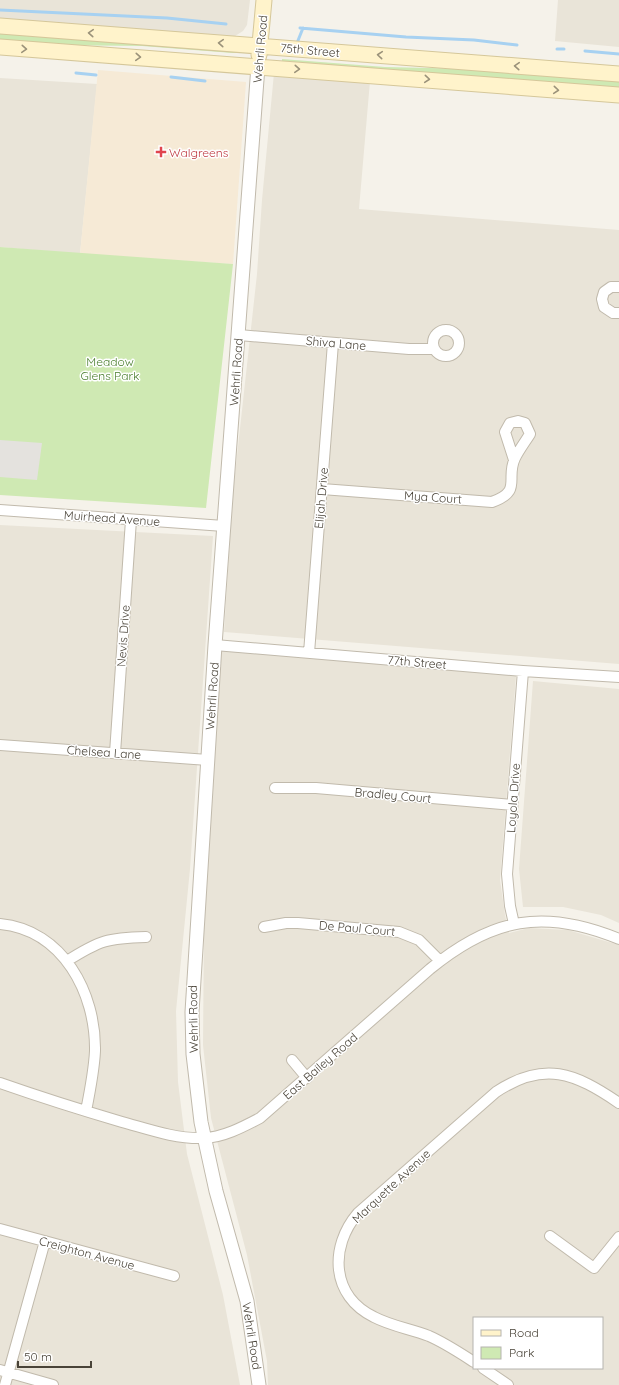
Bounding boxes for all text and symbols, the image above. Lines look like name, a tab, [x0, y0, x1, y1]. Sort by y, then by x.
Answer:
street label: Wehrli Road	[250, 14, 270, 84]
one-way arrow	[88, 28, 95, 37]
one-way arrow	[218, 38, 224, 47]
street label: 75th Street	[280, 40, 340, 60]
one-way arrow	[21, 44, 27, 53]
one-way arrow	[377, 51, 383, 60]
one-way arrow	[135, 53, 141, 62]
one-way arrow	[514, 62, 520, 71]
one-way arrow	[294, 65, 300, 74]
one-way arrow	[424, 75, 430, 84]
one-way arrow	[553, 85, 559, 94]
place label: Walgreens	[169, 145, 229, 160]
marker: Walgreens	[156, 147, 166, 157]
street label: Shiva Lane	[305, 333, 367, 353]
street label: Wehrli Road	[226, 338, 246, 406]
park label: Meadow Glens Park	[80, 354, 140, 383]
street label: Elijah Drive	[311, 466, 331, 529]
street label: Mya Court	[404, 487, 462, 507]
street label: Muirhead Avenue	[63, 507, 161, 529]
street label: Nevis Drive	[113, 604, 133, 668]
street label: 77th Street	[387, 652, 447, 672]
street label: Wehrli Road	[202, 662, 222, 730]
street label: Chelsea Lane	[66, 742, 142, 762]
street label: Loyola Drive	[503, 762, 523, 833]
street label: Bradley Court	[354, 784, 432, 806]
street label: De Paul Court	[318, 917, 396, 939]
street label: Wehrli Road	[185, 985, 201, 1053]
street label: East Bailey Road	[280, 1030, 360, 1102]
street label: Marquette Avenue	[349, 1146, 433, 1226]
street label: Creighton Avenue	[38, 1233, 137, 1273]
street label: Wehrli Road	[239, 1301, 265, 1371]
legend	[473, 1317, 603, 1369]
text: Road	[509, 1325, 539, 1340]
scale bar	[18, 1343, 91, 1369]
text: Park	[509, 1345, 534, 1360]
text: 50 m	[24, 1349, 52, 1364]

